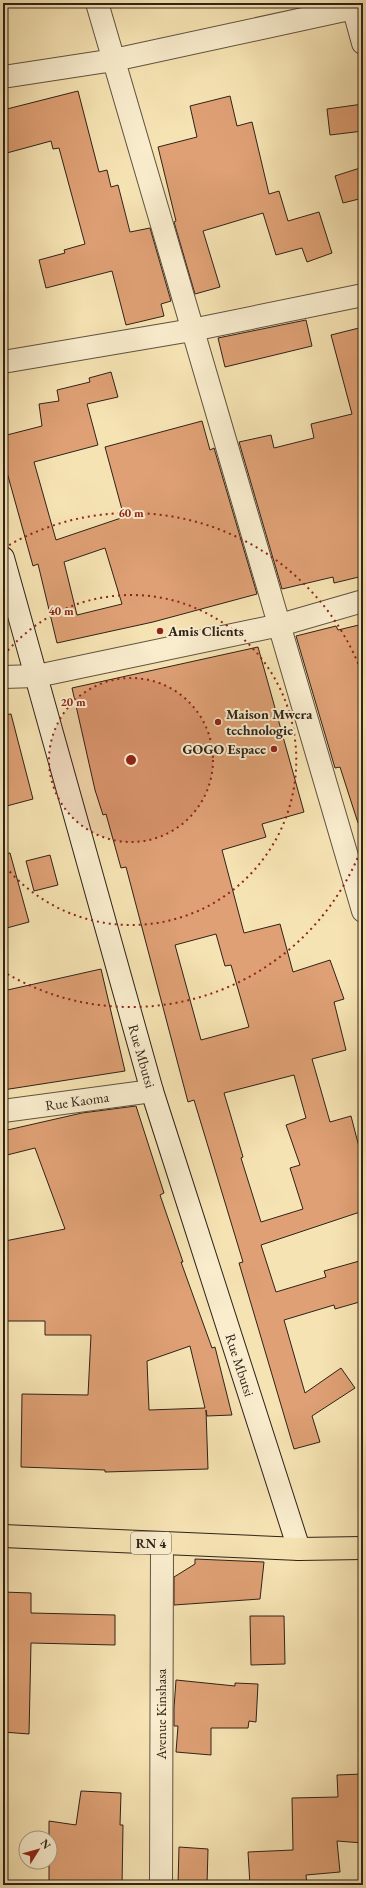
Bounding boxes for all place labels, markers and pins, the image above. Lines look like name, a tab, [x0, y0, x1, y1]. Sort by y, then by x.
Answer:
place label: Amis Clients	[167, 622, 244, 640]
marker: Amis Clients	[155, 626, 165, 636]
place label: Maison Mwera technologie	[226, 705, 313, 739]
marker: Maison Mwera technologie	[213, 717, 223, 727]
place label: GOGO Espace	[183, 740, 266, 758]
marker: GOGO Espace	[269, 744, 279, 754]
centre of rings	[124, 753, 138, 767]

